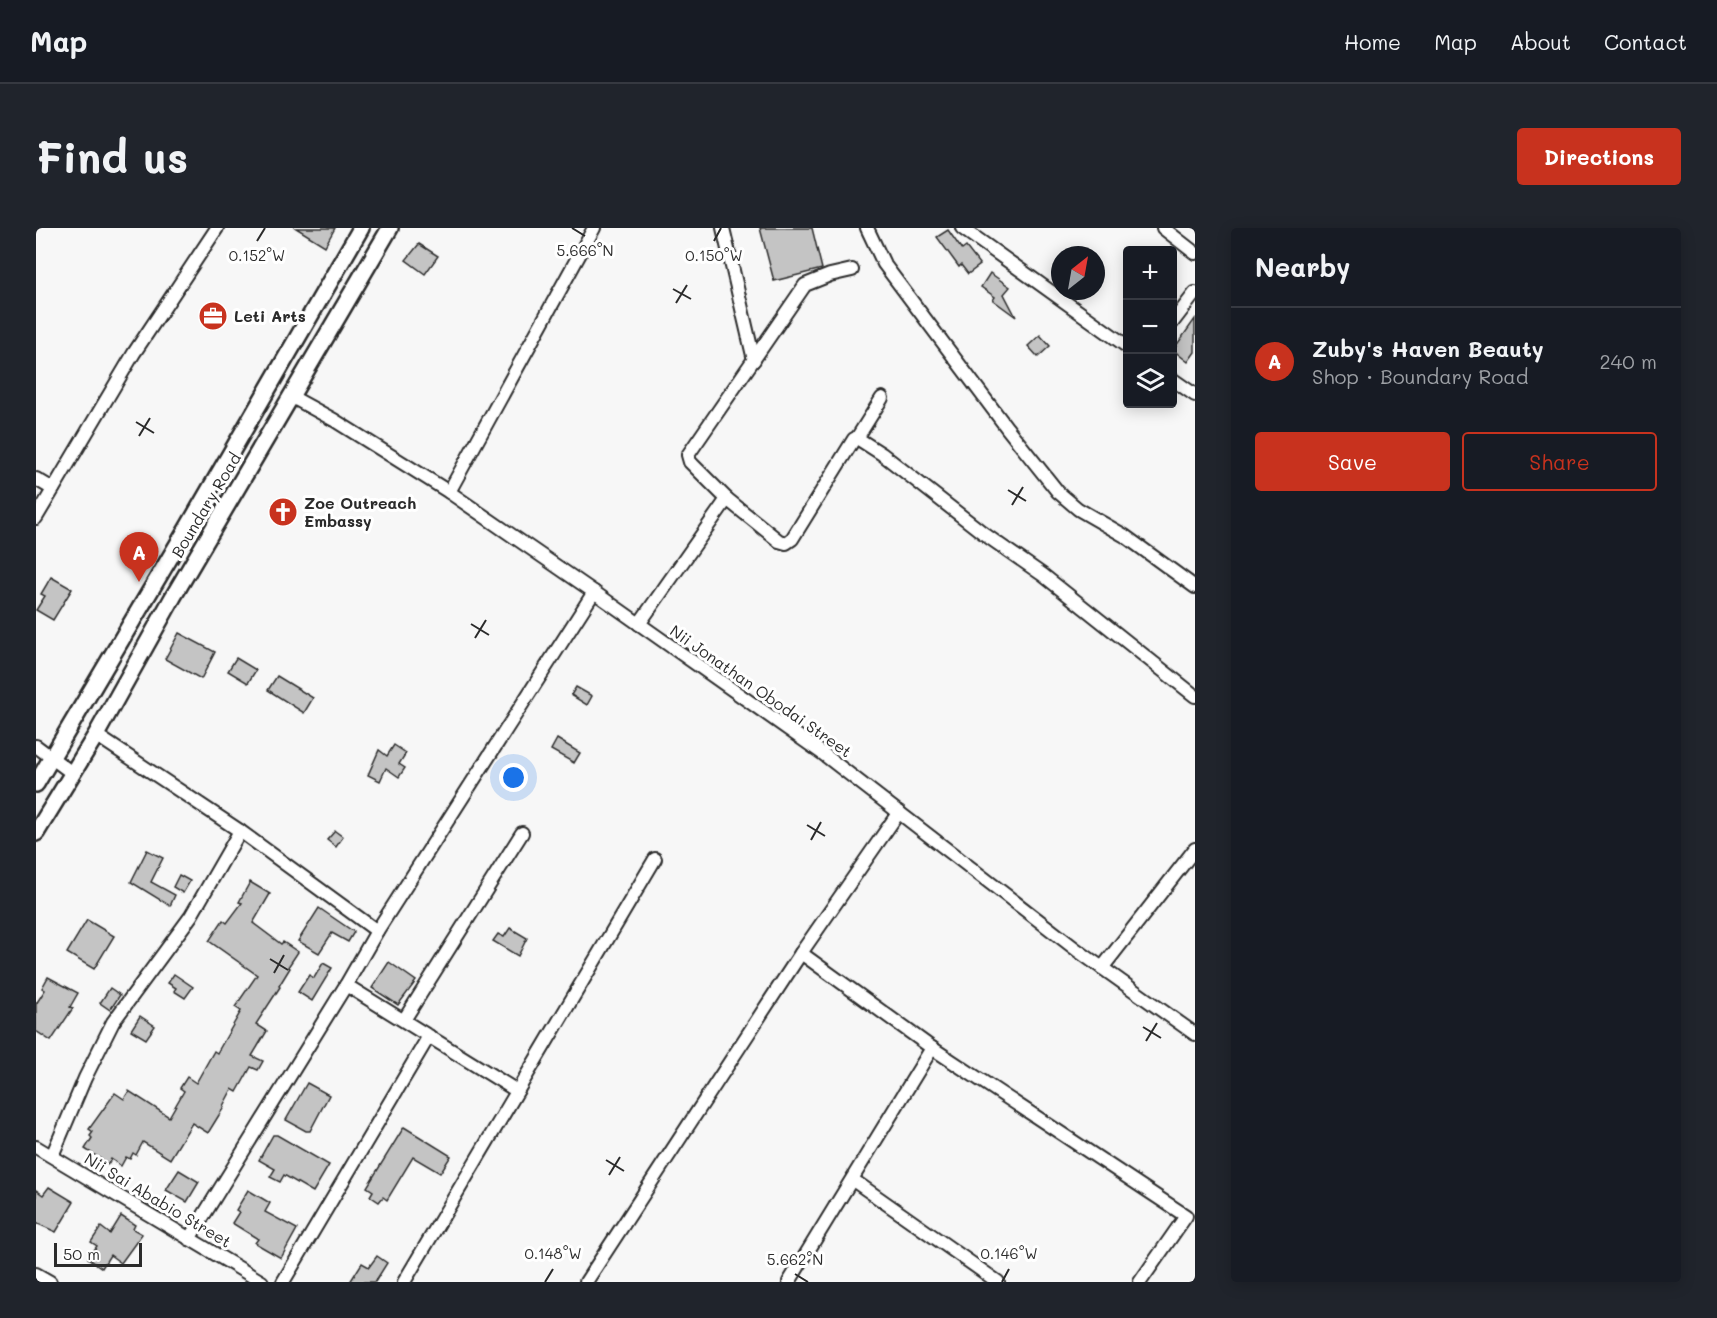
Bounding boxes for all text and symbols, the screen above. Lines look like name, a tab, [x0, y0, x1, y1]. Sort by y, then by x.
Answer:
text: Map	[30, 23, 87, 59]
text: Home	[1344, 28, 1401, 55]
text: Map	[1434, 28, 1477, 55]
text: About	[1510, 28, 1571, 55]
text: Contact	[1604, 28, 1687, 55]
button: Directions	[1517, 128, 1681, 185]
text: Find us	[36, 129, 188, 184]
text: 5.666°N	[556, 240, 614, 260]
text: 0.152°W	[229, 245, 285, 265]
text: 0.150°W	[685, 245, 743, 265]
north arrow	[1051, 246, 1105, 300]
map controls	[1123, 246, 1177, 408]
button: +	[1123, 246, 1177, 300]
text: Nearby	[1255, 250, 1350, 284]
office icon: Leti Arts	[197, 300, 229, 332]
button: −	[1123, 300, 1177, 354]
place label: Leti Arts	[234, 305, 306, 326]
text: Zuby's Haven Beauty	[1312, 334, 1544, 363]
text: A	[1268, 348, 1281, 374]
text: 240 m	[1599, 348, 1657, 374]
button: layers	[1123, 354, 1177, 408]
text: Shop · Boundary Road	[1312, 363, 1528, 389]
button: Save	[1255, 432, 1450, 491]
button: Share	[1462, 432, 1657, 491]
street label: Boundary Road	[166, 449, 245, 561]
place label: Zoe Outreach Embassy	[304, 492, 416, 531]
church icon: Zoe Outreach Embassy	[267, 496, 299, 528]
pin: A	[120, 532, 158, 582]
street label: Nii Jonathan Obodai Street	[666, 620, 856, 761]
your location	[499, 763, 528, 792]
street label: Nii Sai Ababio Street	[81, 1147, 235, 1252]
scale bar	[54, 1240, 142, 1268]
text: 50 m	[63, 1243, 100, 1264]
text: 0.148°W	[524, 1243, 582, 1263]
text: 0.146°W	[980, 1243, 1038, 1263]
text: 5.662°N	[767, 1249, 823, 1269]

